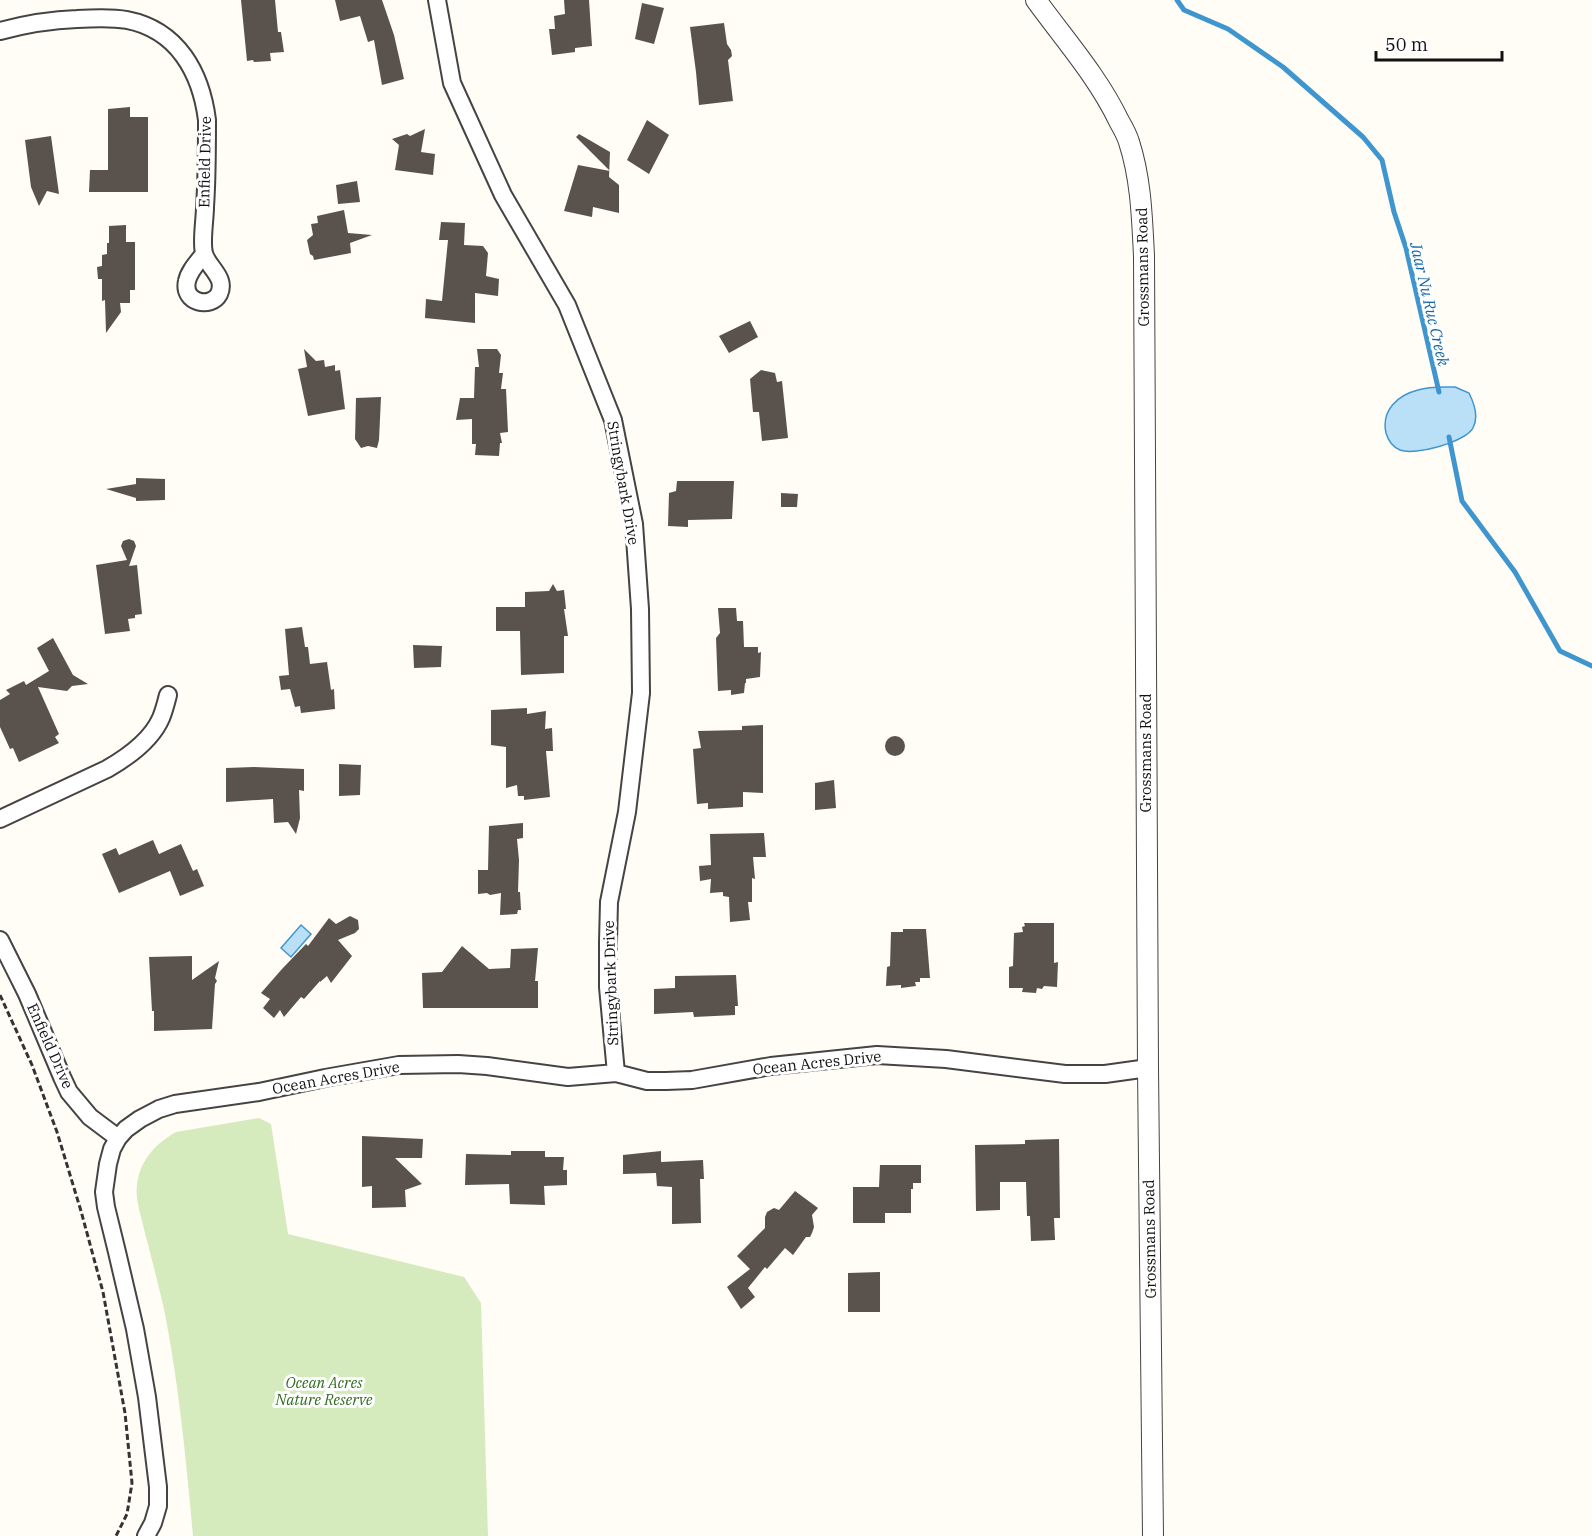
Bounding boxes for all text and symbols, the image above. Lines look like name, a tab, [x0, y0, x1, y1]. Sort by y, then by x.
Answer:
scale bar	[1376, 24, 1502, 62]
text: 50 m	[1385, 33, 1428, 56]
street label: Enfield Drive	[194, 116, 215, 208]
street label: Grossmans Road	[1132, 207, 1153, 327]
water label: Jaar Nu Ruc Creek	[1406, 239, 1454, 368]
street label: Stringybark Drive	[603, 419, 644, 546]
street label: Grossmans Road	[1136, 693, 1155, 813]
street label: Stringybark Drive	[599, 920, 622, 1046]
street label: Enfield Drive	[23, 1000, 78, 1092]
street label: Ocean Acres Drive	[752, 1046, 882, 1079]
street label: Ocean Acres Drive	[271, 1057, 401, 1098]
street label: Grossmans Road	[1139, 1179, 1160, 1299]
park label: Ocean Acres Nature Reserve	[275, 1373, 373, 1409]

